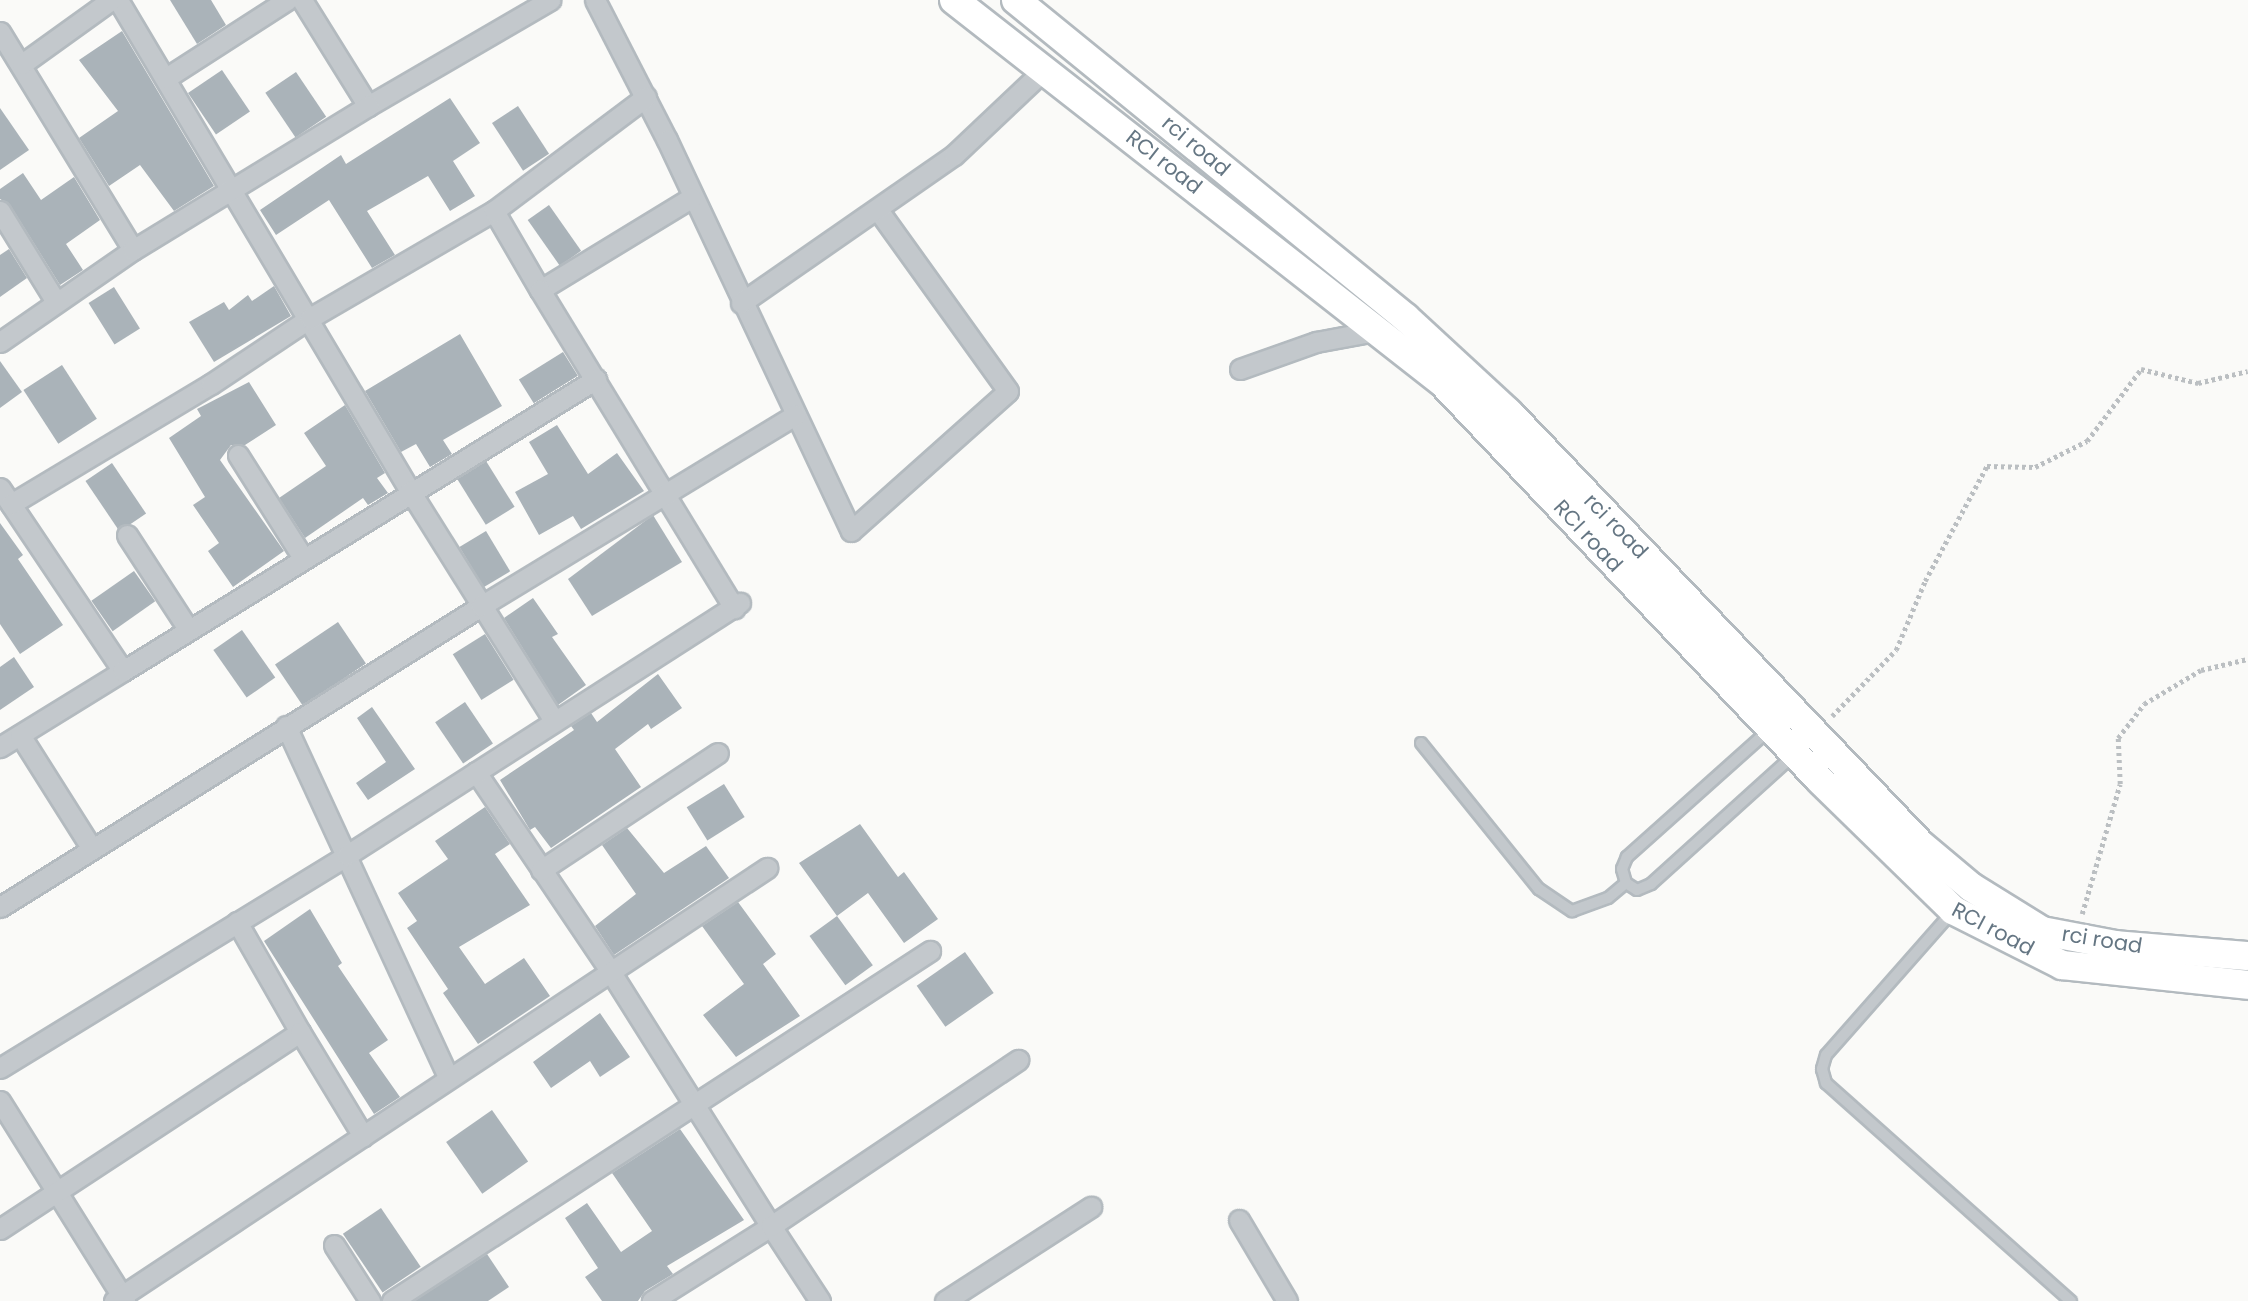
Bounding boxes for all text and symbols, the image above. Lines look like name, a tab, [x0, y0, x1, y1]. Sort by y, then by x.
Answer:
street label: rci road	[1157, 110, 1235, 182]
street label: RCI road	[1121, 125, 1207, 199]
street label: rci road	[1579, 488, 1653, 564]
street label: RCI road	[1548, 495, 1628, 577]
street label: RCI road	[1948, 897, 2038, 961]
street label: rci road	[2060, 921, 2144, 959]

